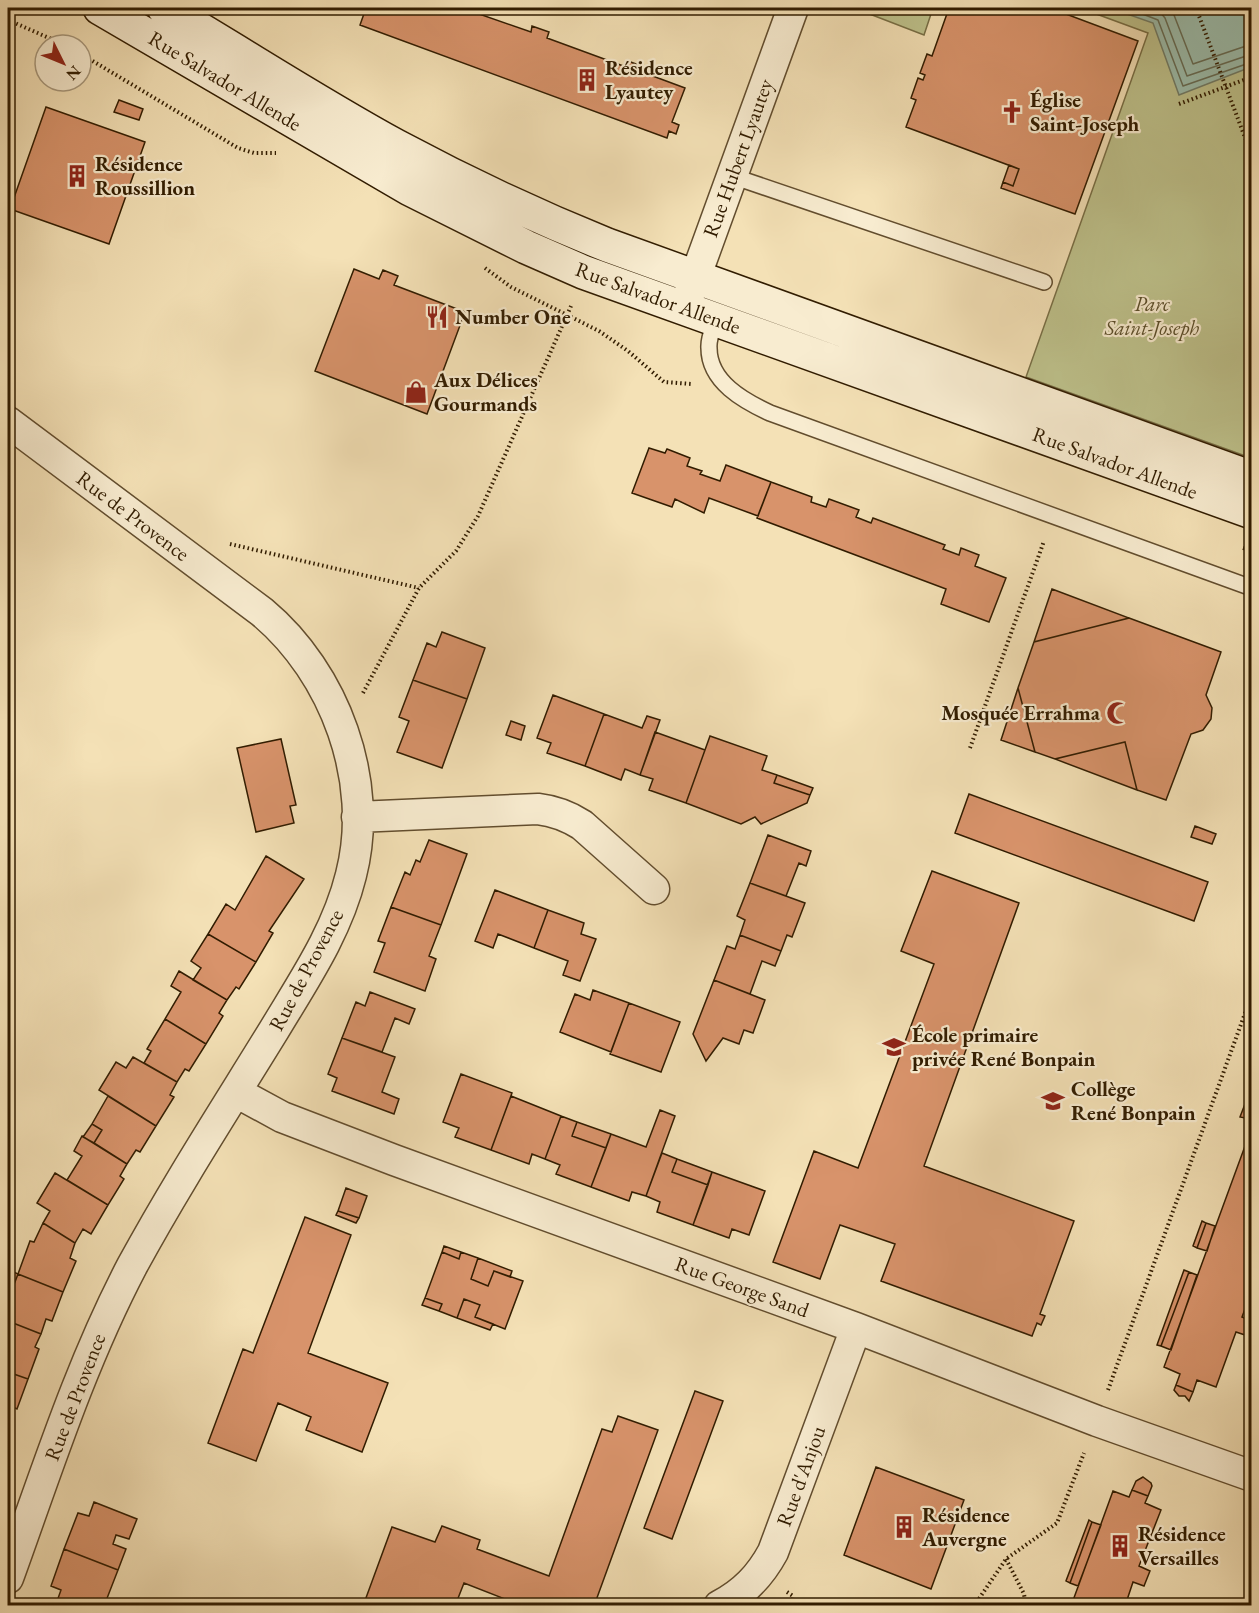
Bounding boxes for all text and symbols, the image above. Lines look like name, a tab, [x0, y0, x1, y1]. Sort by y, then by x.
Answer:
street label: Rue Salvador Allende	[144, 24, 307, 137]
north arrow	[33, 33, 93, 93]
place label: Résidence Lyautey	[605, 54, 693, 105]
text: N	[61, 61, 86, 85]
building icon: Résidence Lyautey	[574, 67, 600, 93]
street label: Rue Hubert Lyautey	[696, 74, 779, 241]
place label: Église Saint-Joseph	[1030, 86, 1139, 137]
church icon: Église Saint-Joseph	[999, 99, 1025, 125]
place label: Résidence Roussillion	[95, 150, 195, 201]
building icon: Résidence Roussillion	[64, 163, 90, 189]
street label: Rue Salvador Allende	[572, 255, 744, 340]
park label: Parc Saint-Joseph	[1104, 290, 1199, 341]
place label: Number One	[455, 303, 571, 330]
restaurant icon: Number One	[424, 304, 450, 330]
place label: Aux Délices Gourmands	[433, 366, 538, 417]
shop icon: Aux Délices Gourmands	[403, 379, 429, 405]
street label: Rue Salvador Allende	[1029, 420, 1201, 505]
street label: Rue de Provence	[72, 464, 195, 567]
place label: Mosquée Errahma	[941, 699, 1101, 726]
mosque icon: Mosquée Errahma	[1105, 700, 1131, 726]
street label: Rue de Provence	[262, 904, 349, 1035]
place label: École primaire privée René Bonpain	[912, 1021, 1096, 1072]
school or university icon: École primaire privée René Bonpain	[881, 1034, 907, 1060]
place label: Collège René Bonpain	[1071, 1075, 1196, 1126]
school or university icon: Collège René Bonpain	[1040, 1088, 1066, 1114]
street label: Rue George Sand	[672, 1250, 813, 1323]
street label: Rue de Provence	[38, 1329, 111, 1464]
street label: Rue d'Anjou	[770, 1422, 831, 1530]
place label: Résidence Auvergne	[921, 1501, 1010, 1552]
building icon: Résidence Auvergne	[891, 1514, 917, 1540]
place label: Résidence Versailles	[1138, 1520, 1226, 1571]
building icon: Résidence Versailles	[1107, 1533, 1133, 1559]

